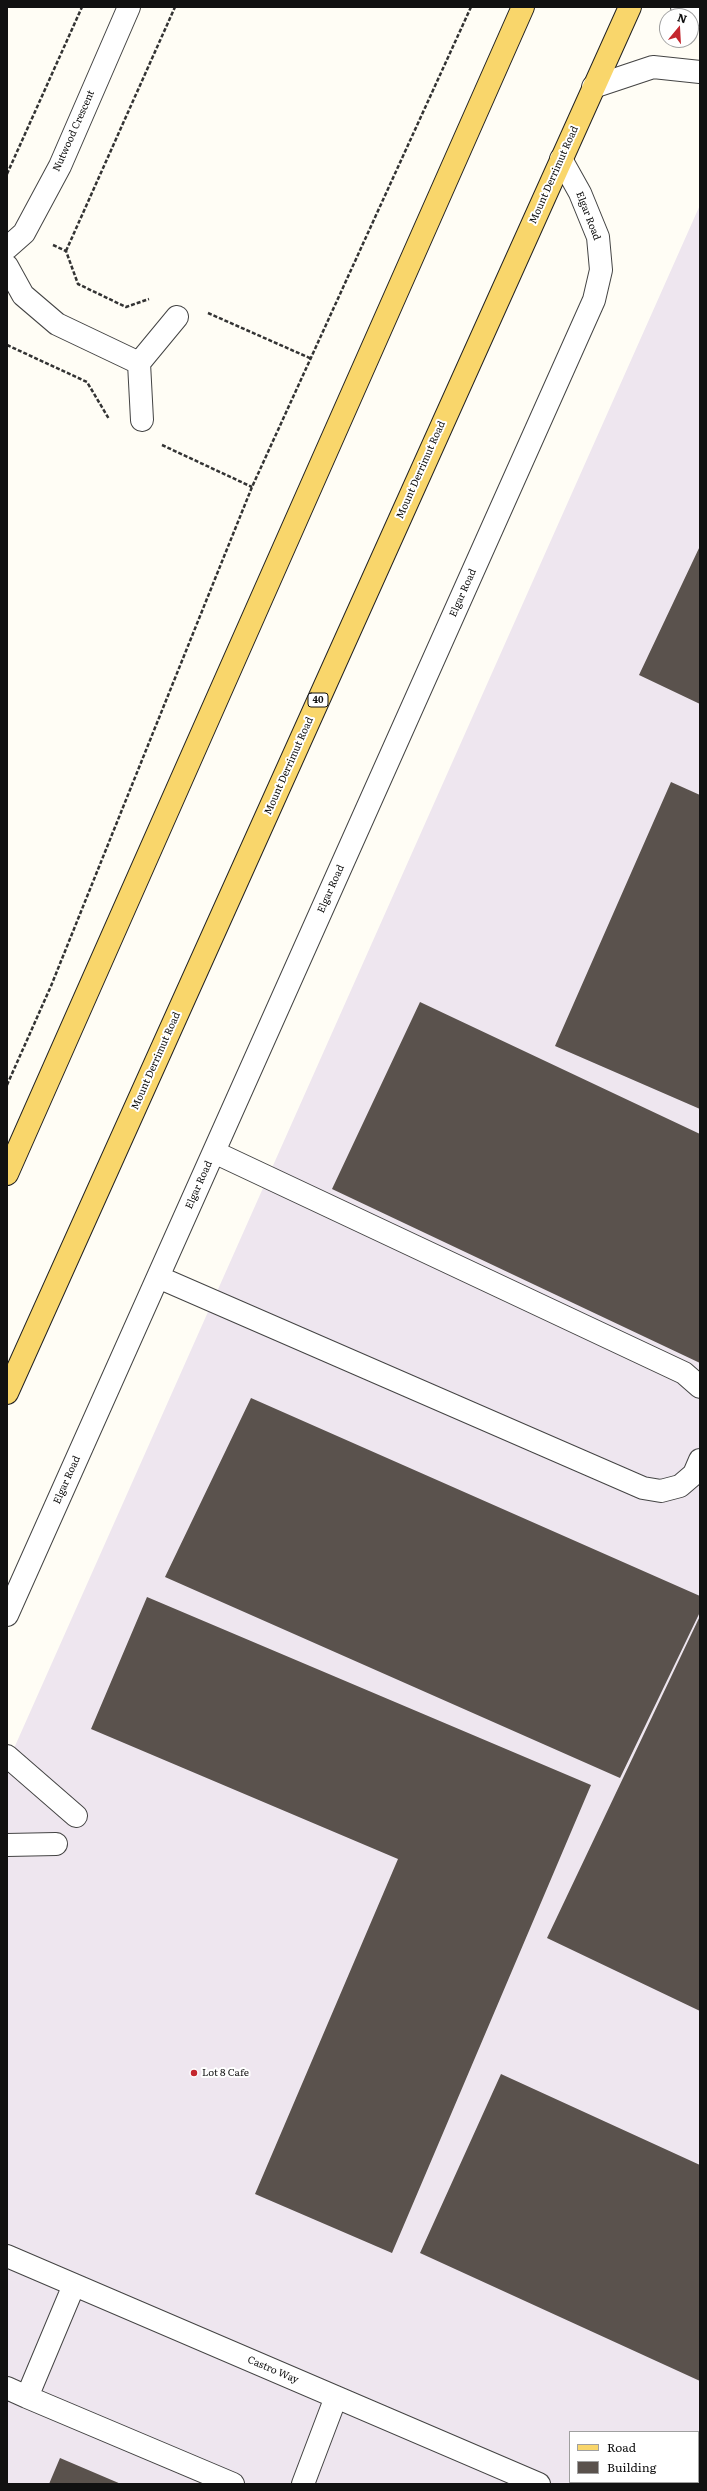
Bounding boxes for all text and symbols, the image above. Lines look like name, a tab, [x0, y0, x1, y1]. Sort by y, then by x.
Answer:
north arrow	[659, 8, 699, 48]
text: N	[676, 9, 689, 27]
street label: Nutwood Crescent	[51, 89, 97, 173]
street label: Mount Derrimut Road	[527, 124, 581, 226]
street label: Elgar Road	[573, 190, 603, 242]
street label: Mount Derrimut Road	[394, 419, 448, 521]
street label: Elgar Road	[447, 567, 479, 619]
road number: 40	[308, 693, 328, 707]
street label: Mount Derrimut Road	[262, 715, 316, 817]
street label: Elgar Road	[315, 863, 347, 915]
street label: Mount Derrimut Road	[129, 1010, 183, 1112]
street label: Elgar Road	[183, 1159, 215, 1211]
street label: Elgar Road	[51, 1454, 83, 1506]
place label: Lot 8 Cafe	[202, 2067, 249, 2079]
marker: Lot 8 Cafe	[189, 2068, 199, 2078]
street label: Castro Way	[246, 2354, 300, 2386]
legend	[569, 2431, 699, 2483]
text: Road	[607, 2438, 636, 2456]
text: Building	[607, 2458, 656, 2476]

